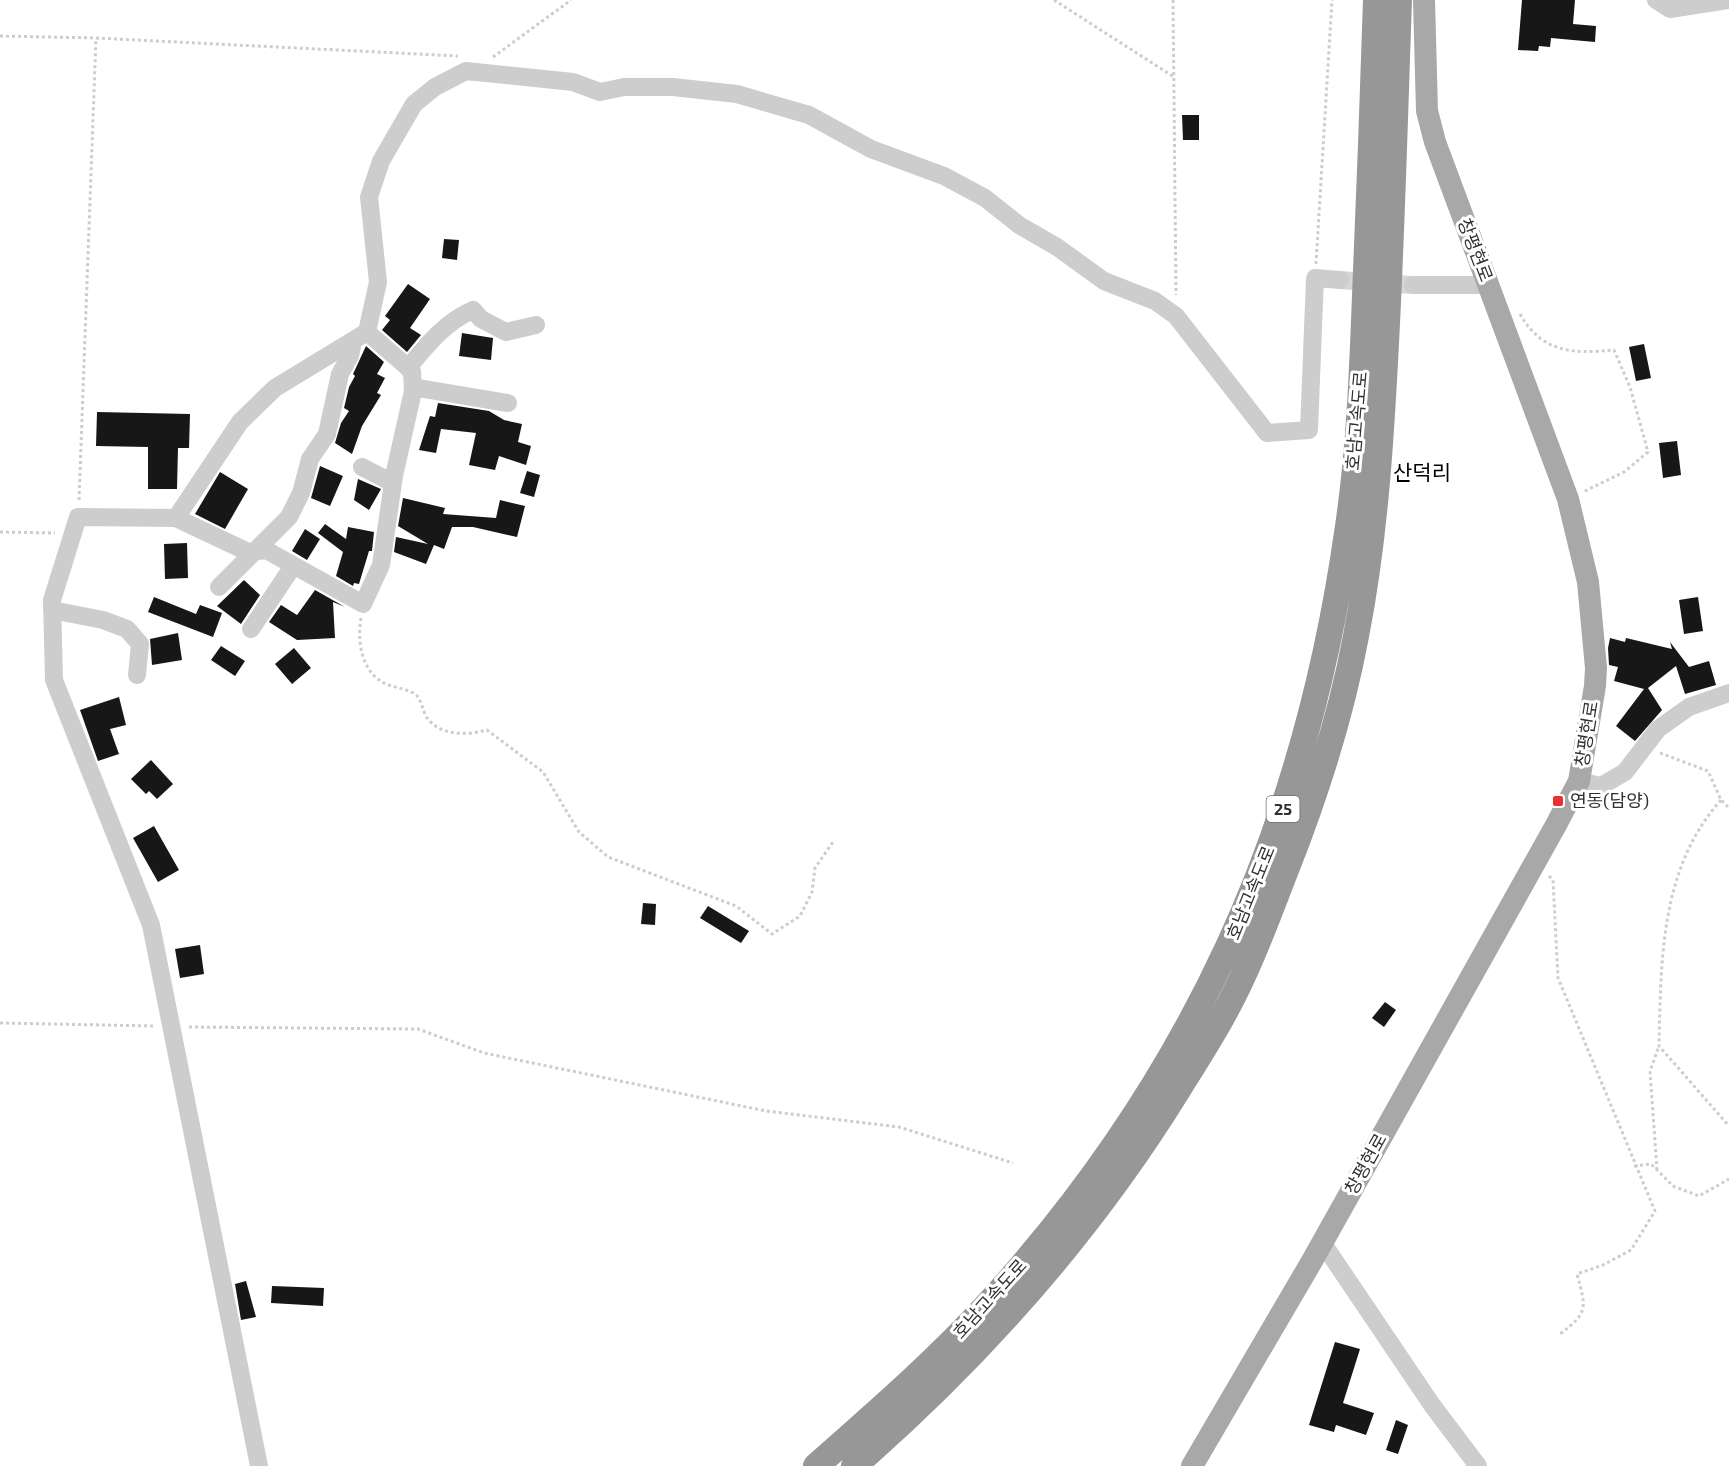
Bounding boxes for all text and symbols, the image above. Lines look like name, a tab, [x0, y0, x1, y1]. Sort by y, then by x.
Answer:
street label: 창평현로	[1454, 215, 1498, 285]
street label: 호남고속도로	[1341, 370, 1371, 471]
district label: 산덕리	[1393, 459, 1451, 484]
street label: 창평현로	[1570, 699, 1602, 768]
place label: 연동(담양)	[1570, 789, 1649, 811]
marker: 연동(담양)	[1551, 794, 1565, 808]
road number: 25	[1266, 796, 1300, 822]
street label: 호남고속도로	[1221, 842, 1279, 943]
street label: 창평현로	[1339, 1129, 1391, 1198]
street label: 호남고속도로	[948, 1254, 1031, 1343]

